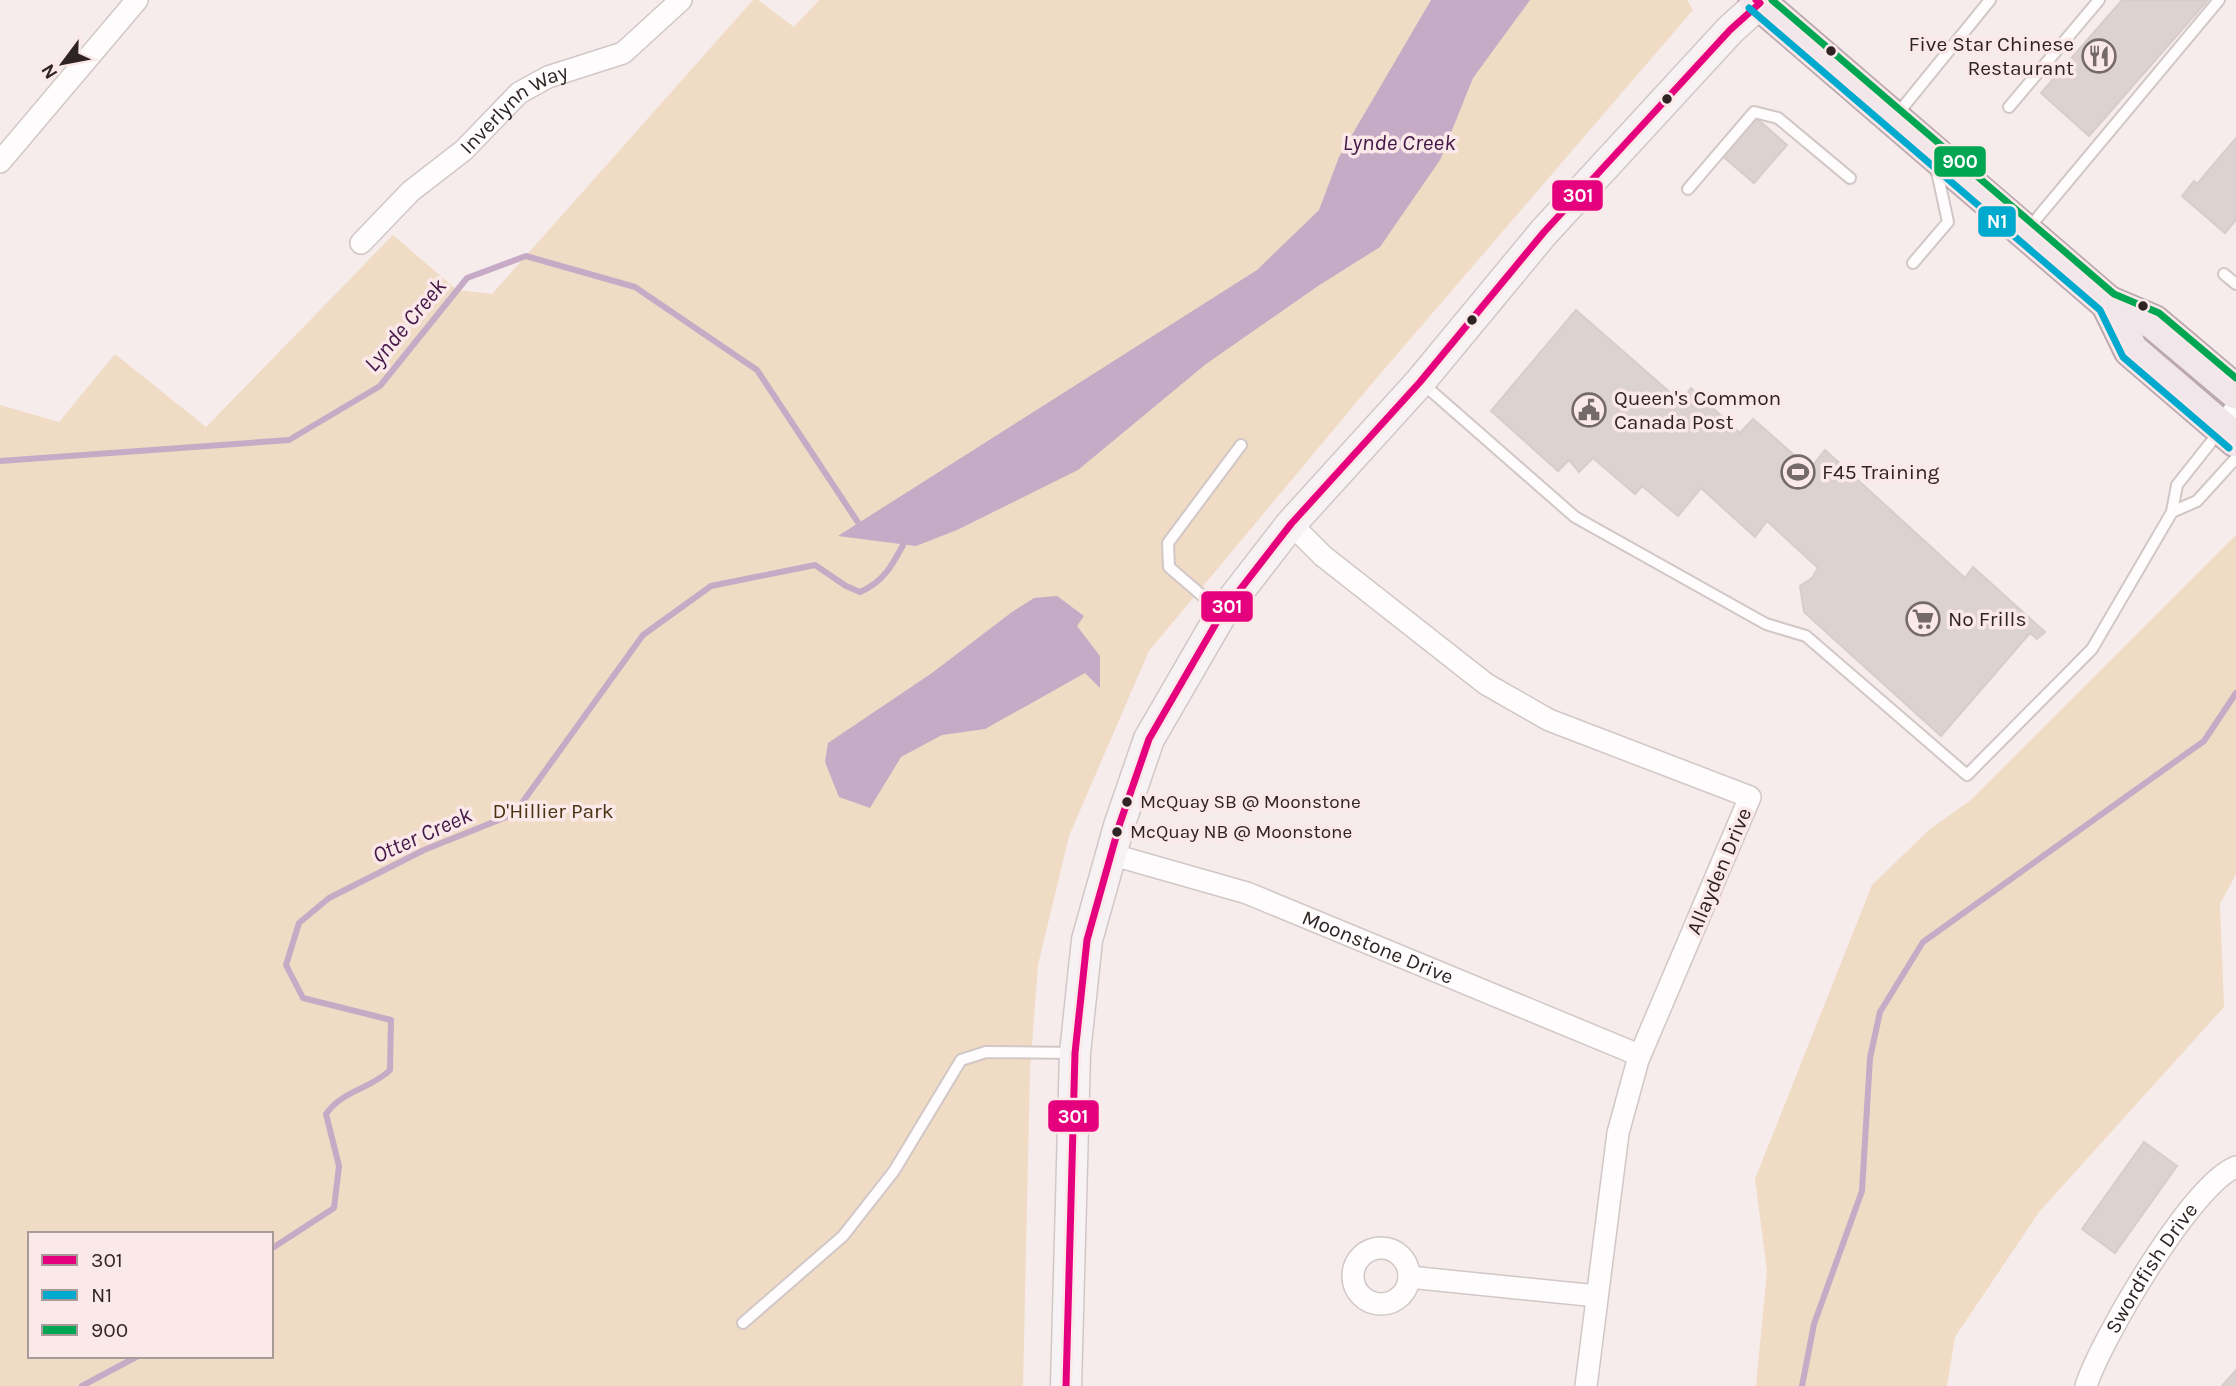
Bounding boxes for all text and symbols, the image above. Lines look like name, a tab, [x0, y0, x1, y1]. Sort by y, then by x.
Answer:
north arrow	[28, 28, 98, 98]
place label: Five Star Chinese Restaurant	[1909, 32, 2074, 80]
restaurant icon: Five Star Chinese Restaurant	[2080, 37, 2118, 75]
unlabelled marker	[1824, 44, 1838, 58]
street label: Inverlynn Way	[455, 59, 571, 159]
text: N	[36, 60, 62, 83]
unlabelled marker	[1660, 92, 1674, 106]
water label: Lynde Creek	[1342, 129, 1456, 156]
line badge: 900	[1933, 145, 1987, 178]
text: 900	[1942, 151, 1978, 173]
line badge: 301	[1551, 179, 1604, 212]
text: 301	[1563, 185, 1593, 207]
line badge: N1	[1977, 205, 2017, 238]
text: N1	[1987, 211, 2007, 233]
water label: Lynde Creek	[358, 273, 452, 377]
unlabelled marker	[2136, 299, 2150, 313]
unlabelled marker	[1465, 313, 1479, 327]
place label: Queen's Common Canada Post	[1614, 386, 1781, 434]
public building icon: Queen's Common Canada Post	[1570, 391, 1608, 429]
sports icon: F45 Training	[1779, 453, 1817, 491]
place label: F45 Training	[1822, 460, 1940, 484]
line badge: 301	[1200, 590, 1254, 623]
text: 301	[1212, 596, 1242, 618]
supermarket icon: No Frills	[1904, 600, 1942, 638]
place label: No Frills	[1948, 607, 2026, 631]
place label: McQuay SB @ Moonstone	[1140, 791, 1361, 813]
marker: McQuay SB @ Moonstone	[1120, 795, 1134, 809]
park label: D'Hillier Park	[493, 799, 614, 823]
water label: Otter Creek	[368, 801, 476, 869]
street label: Allayden Drive	[1682, 804, 1756, 938]
place label: McQuay NB @ Moonstone	[1130, 821, 1352, 843]
marker: McQuay NB @ Moonstone	[1110, 825, 1124, 839]
street label: Moonstone Drive	[1299, 905, 1457, 989]
line badge: 301	[1047, 1099, 1100, 1133]
text: 301	[1058, 1106, 1088, 1128]
street label: Swordfish Drive	[2100, 1198, 2202, 1338]
legend	[28, 1232, 273, 1358]
text: 301	[91, 1248, 123, 1272]
text: N1	[91, 1283, 112, 1307]
text: 900	[91, 1318, 128, 1342]

